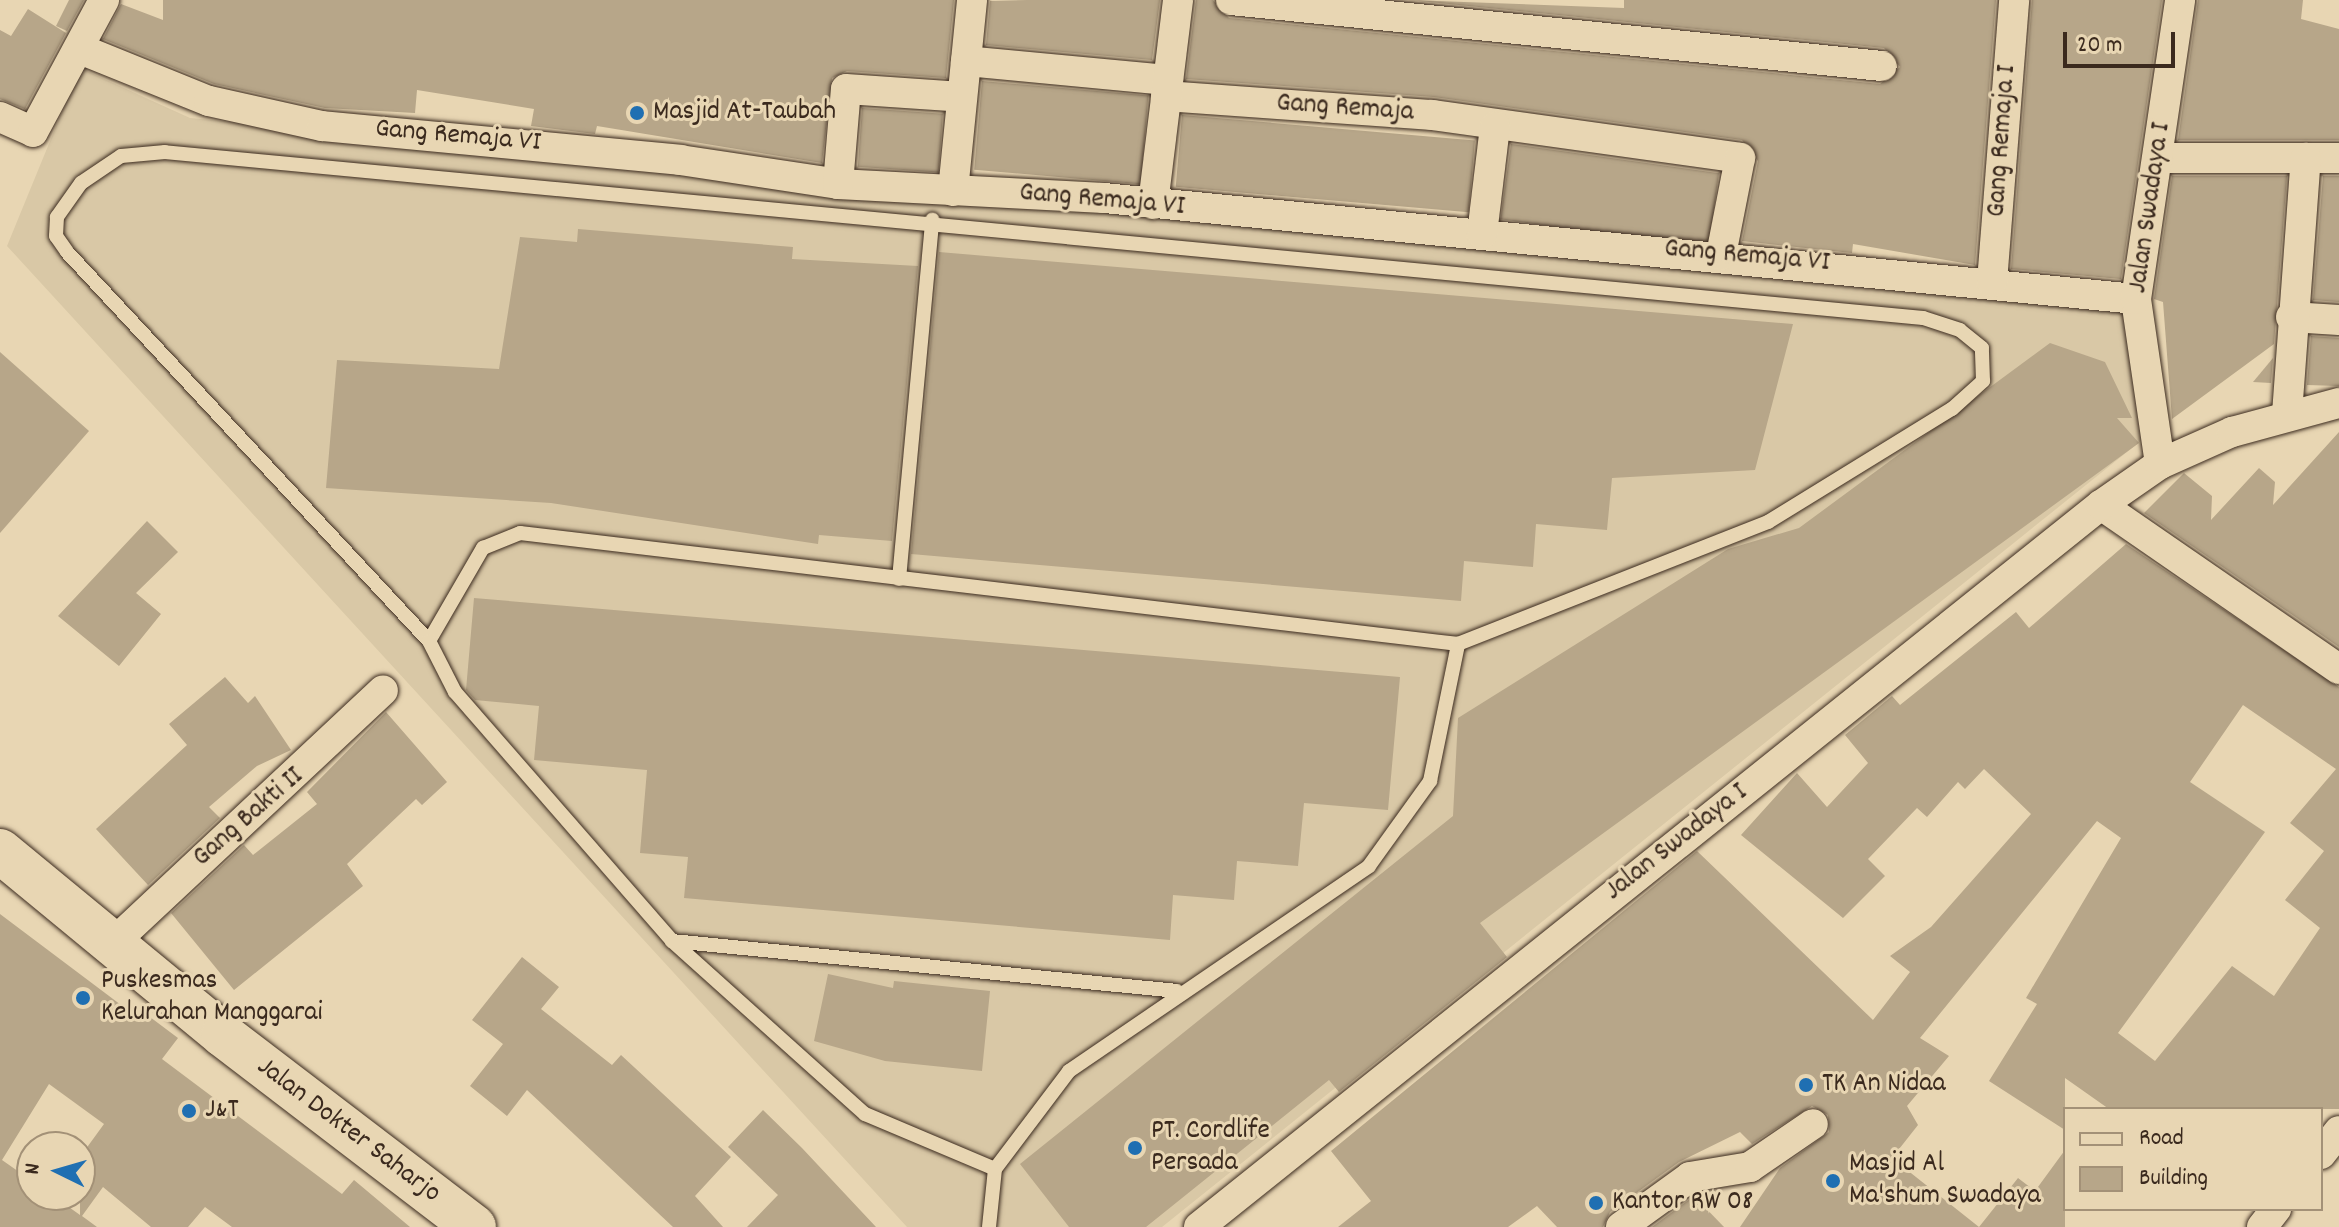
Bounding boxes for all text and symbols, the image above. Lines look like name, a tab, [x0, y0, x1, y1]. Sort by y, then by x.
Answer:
scale bar	[2067, 16, 2179, 66]
text: 20 m	[2077, 29, 2123, 63]
street label: Gang Remaja I	[1981, 64, 2025, 218]
street label: Gang Remaja	[1275, 87, 1415, 131]
place label: Masjid At-Taubah	[653, 96, 836, 130]
marker: Masjid At-Taubah	[628, 104, 646, 122]
street label: Gang Remaja VI	[374, 113, 542, 161]
street label: Jalan Swadaya I	[2122, 121, 2180, 295]
street label: Gang Remaja VI	[1018, 177, 1186, 225]
street label: Gang Remaja VI	[1663, 233, 1831, 281]
street label: Gang Bakti II	[187, 761, 311, 875]
street label: Jalan Swadaya I	[1599, 777, 1755, 909]
place label: Puskesmas Kelurahan Manggarai	[101, 965, 323, 1031]
marker: Puskesmas Kelurahan Manggarai	[72, 987, 94, 1009]
street label: Jalan Dokter Saharjo	[249, 1051, 447, 1211]
place label: TK An Nidaa	[1822, 1068, 1946, 1102]
marker: TK An Nidaa	[1797, 1076, 1815, 1094]
place label: J&T	[205, 1094, 239, 1128]
marker: J&T	[180, 1102, 198, 1120]
legend	[2063, 1107, 2323, 1211]
place label: PT. Cordlife Persada	[1151, 1115, 1270, 1181]
text: Road	[2139, 1122, 2184, 1156]
north arrow	[16, 1131, 96, 1211]
marker: PT. Cordlife Persada	[1126, 1139, 1144, 1157]
place label: Masjid Al Ma'shum Swadaya	[1849, 1148, 2041, 1214]
text: N	[18, 1162, 50, 1176]
text: Building	[2139, 1162, 2208, 1196]
marker: Masjid Al Ma'shum Swadaya	[1824, 1172, 1842, 1190]
place label: Kantor RW 08	[1612, 1186, 1753, 1220]
marker: Kantor RW 08	[1587, 1194, 1605, 1212]

